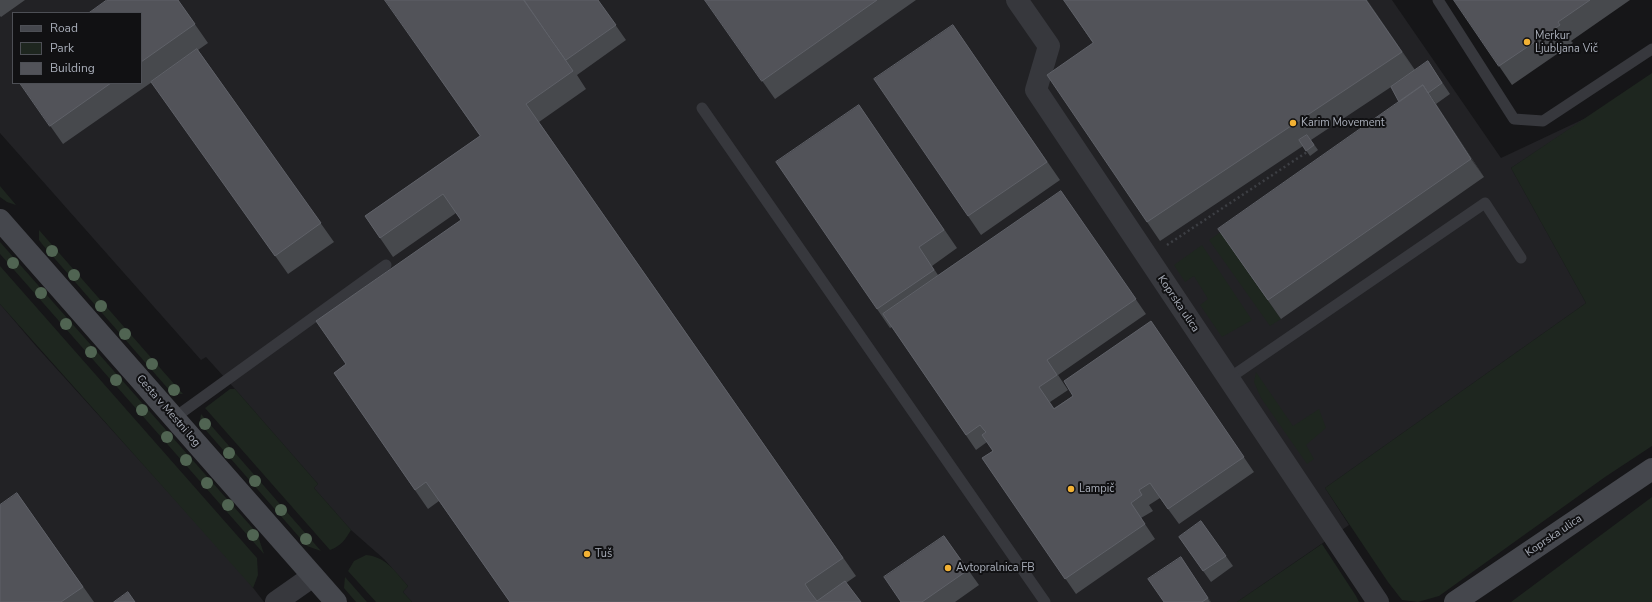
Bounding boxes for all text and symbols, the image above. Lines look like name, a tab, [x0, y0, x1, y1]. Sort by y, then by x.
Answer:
legend	[12, 12, 142, 84]
text: Road	[50, 20, 78, 36]
place label: Merkur Ljubljana Vič	[1535, 29, 1598, 55]
marker: Merkur Ljubljana Vič	[1522, 37, 1532, 47]
text: Park	[50, 40, 74, 56]
text: Building	[50, 60, 95, 76]
place label: Karim Movement	[1301, 116, 1385, 130]
marker: Karim Movement	[1288, 118, 1298, 128]
street label: Koprska ulica	[1154, 273, 1202, 335]
street label: Cesta v Mestni log	[133, 372, 203, 450]
place label: Lampič	[1079, 482, 1114, 496]
marker: Lampič	[1066, 484, 1076, 494]
street label: Koprska ulica	[1523, 512, 1585, 560]
place label: Tuš	[595, 547, 612, 561]
marker: Tuš	[582, 549, 592, 559]
place label: Avtopralnica FB	[956, 561, 1035, 575]
marker: Avtopralnica FB	[943, 563, 953, 573]

